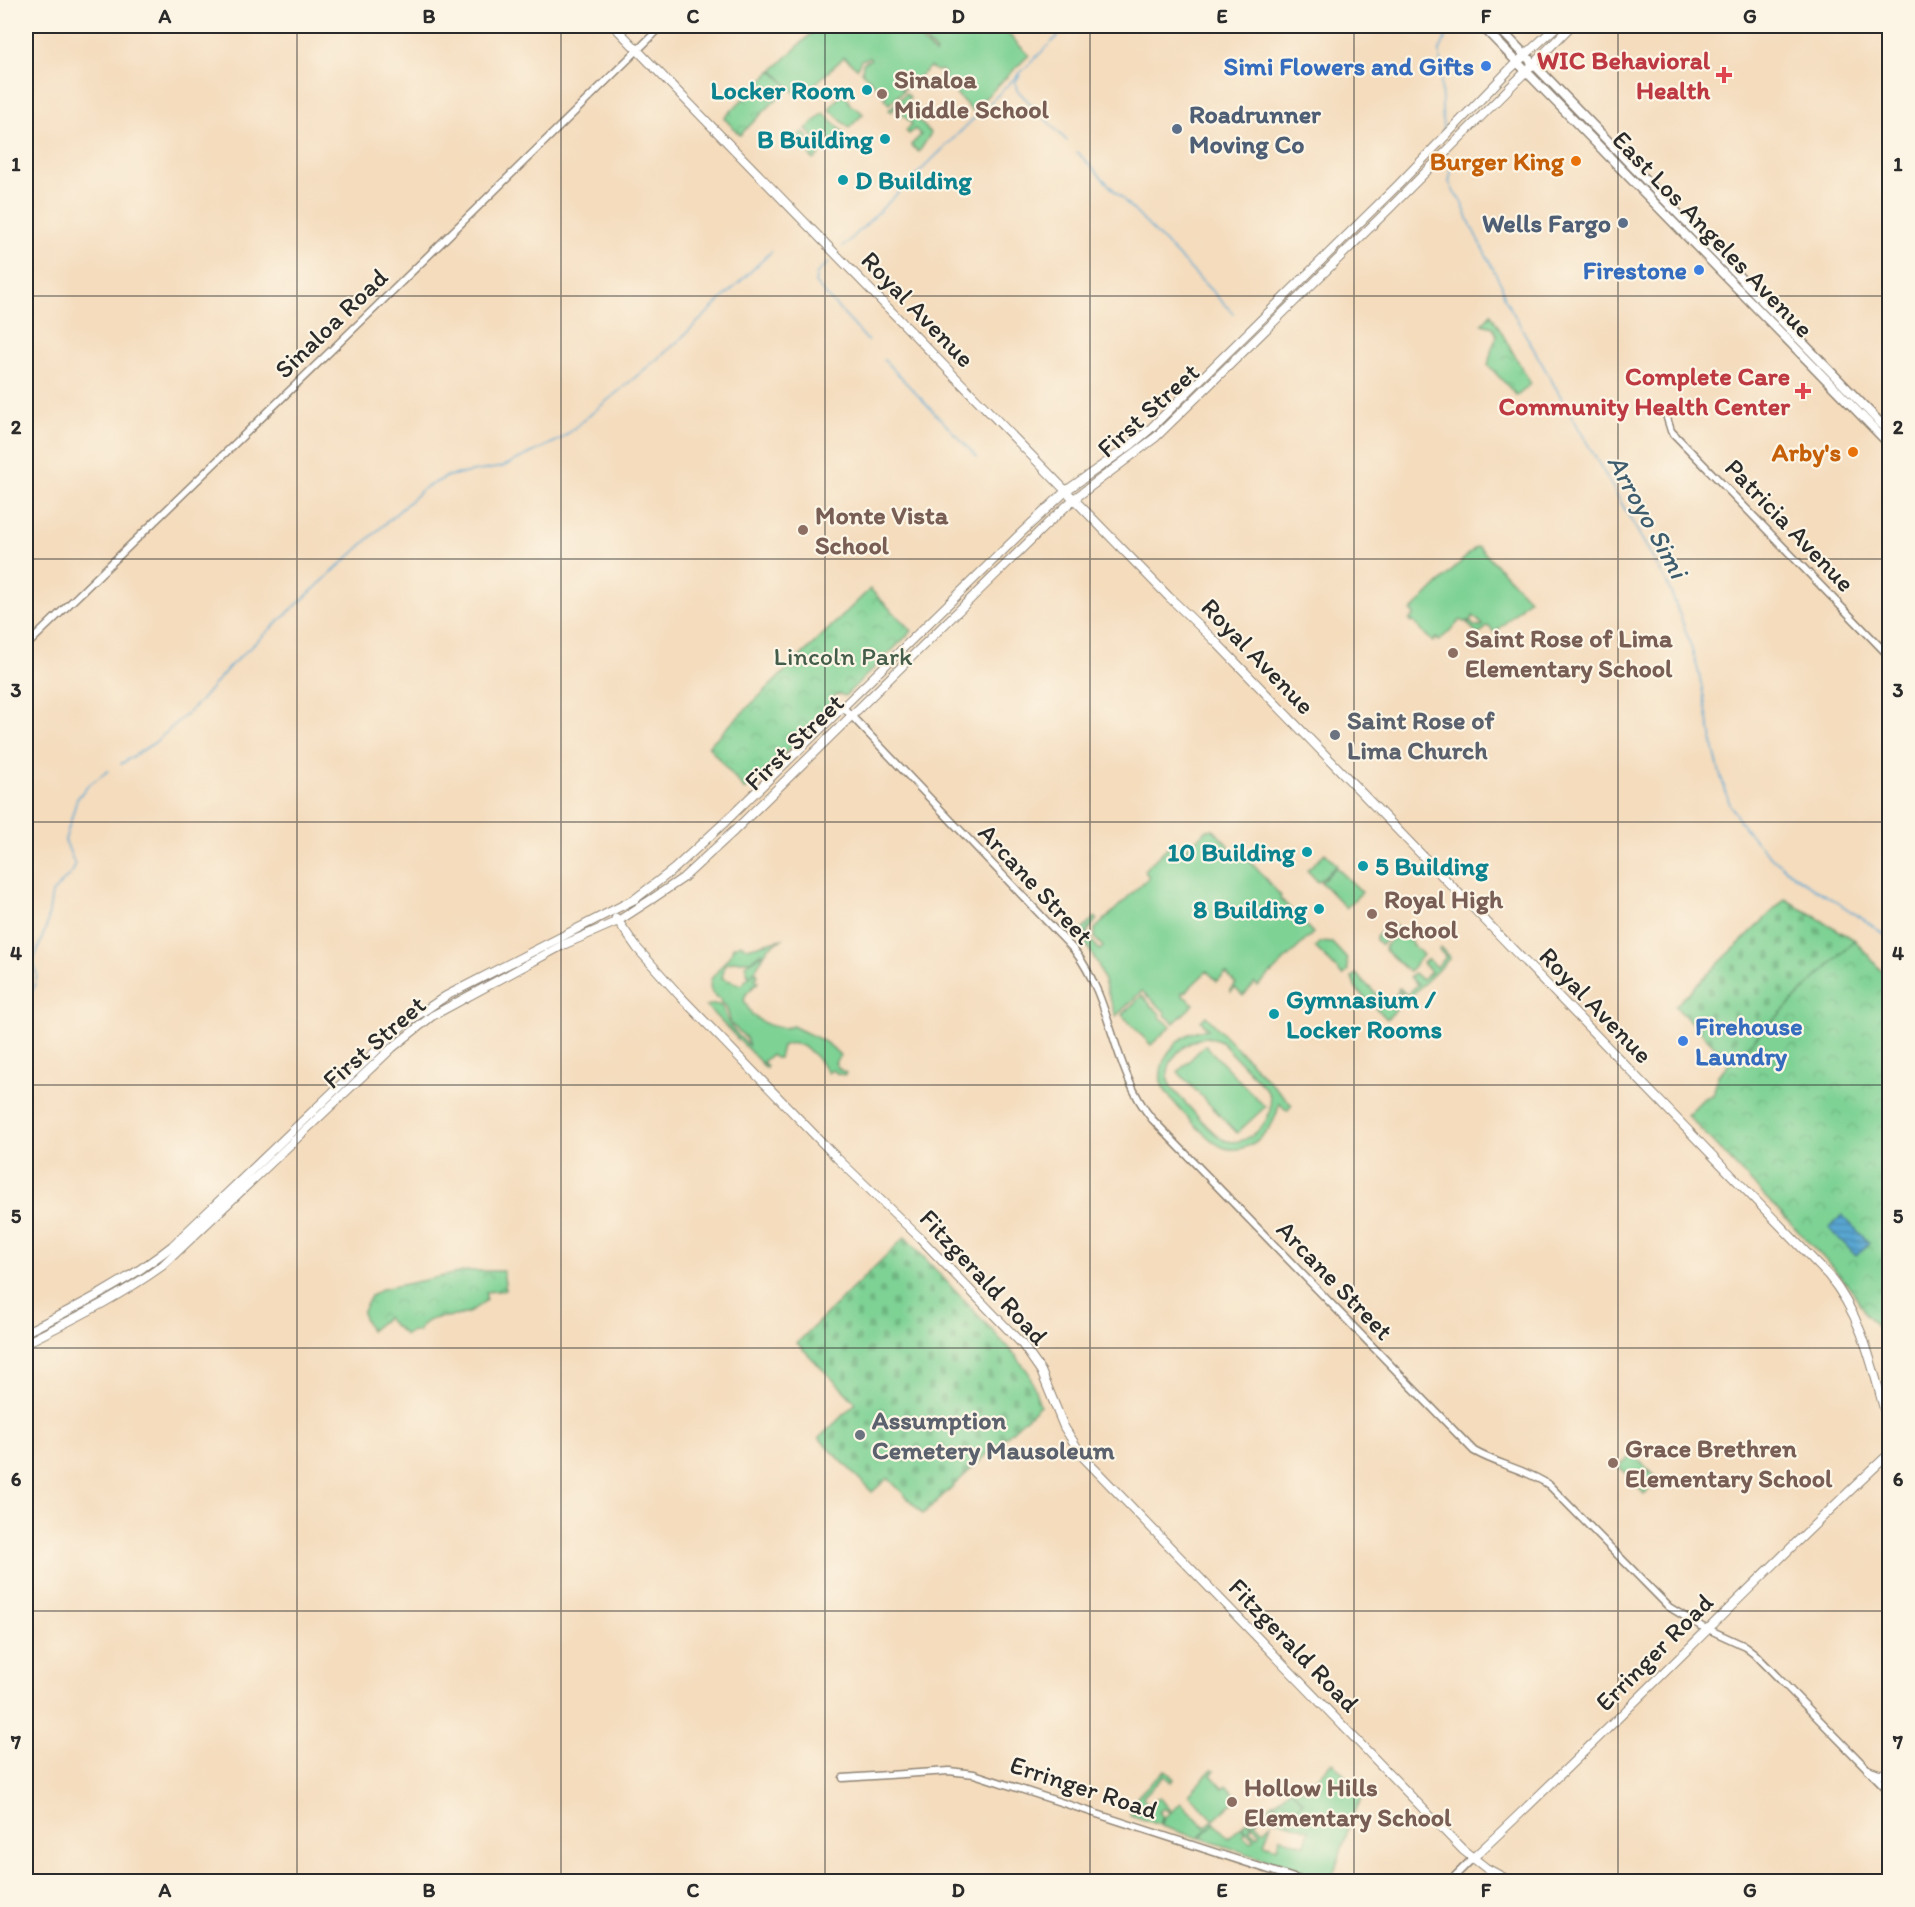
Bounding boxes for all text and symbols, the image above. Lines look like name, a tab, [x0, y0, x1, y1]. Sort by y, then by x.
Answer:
text: A	[158, 4, 172, 28]
text: B	[423, 4, 436, 28]
text: C	[687, 4, 700, 28]
text: D	[951, 4, 965, 28]
text: E	[1216, 4, 1228, 28]
text: F	[1481, 4, 1492, 28]
text: G	[1743, 4, 1757, 28]
place label: WIC Behavioral Health	[1537, 44, 1711, 106]
place label: Simi Flowers and Gifts	[1224, 50, 1474, 82]
marker: Simi Flowers and Gifts	[1479, 59, 1493, 73]
place label: Sinaloa Middle School	[894, 63, 1050, 125]
marker: WIC Behavioral Health	[1715, 66, 1733, 84]
place label: Locker Room	[710, 74, 855, 106]
marker: Locker Room	[860, 83, 874, 97]
marker: Sinaloa Middle School	[875, 87, 889, 101]
place label: Roadrunner Moving Co	[1189, 98, 1322, 160]
marker: Roadrunner Moving Co	[1170, 122, 1184, 136]
place label: B Building	[757, 123, 874, 155]
street label: East Los Angeles Avenue	[1606, 124, 1820, 344]
marker: B Building	[878, 132, 892, 146]
place label: Burger King	[1430, 145, 1565, 177]
text: 1	[11, 152, 21, 176]
text: 1	[1893, 152, 1903, 176]
marker: Burger King	[1569, 154, 1583, 168]
place label: D Building	[855, 164, 972, 196]
marker: D Building	[836, 173, 850, 187]
place label: Wells Fargo	[1482, 207, 1611, 239]
marker: Wells Fargo	[1616, 216, 1630, 230]
street label: Royal Avenue	[854, 244, 982, 374]
place label: Firestone	[1583, 254, 1687, 286]
street label: Sinaloa Road	[268, 261, 395, 385]
marker: Firestone	[1692, 263, 1706, 277]
street label: First Street	[1090, 356, 1206, 464]
place label: Complete Care Community Health Center	[1498, 360, 1791, 422]
marker: Complete Care Community Health Center	[1794, 382, 1812, 400]
text: 2	[11, 415, 22, 439]
text: 2	[1893, 415, 1904, 439]
place label: Arby's	[1771, 436, 1841, 468]
marker: Arby's	[1846, 445, 1860, 459]
water label: Arroyo Simi	[1601, 448, 1697, 586]
street label: Patricia Avenue	[1718, 452, 1862, 598]
place label: Monte Vista School	[815, 499, 949, 561]
marker: Monte Vista School	[796, 523, 810, 537]
street label: Royal Avenue	[1194, 591, 1322, 721]
place label: Saint Rose of Lima Elementary School	[1465, 622, 1673, 684]
park label: Lincoln Park	[774, 640, 913, 672]
marker: Saint Rose of Lima Elementary School	[1446, 646, 1460, 660]
text: 3	[11, 678, 22, 702]
text: 3	[1893, 678, 1904, 702]
street label: First Street	[737, 686, 851, 797]
place label: Saint Rose of Lima Church	[1347, 704, 1496, 766]
marker: Saint Rose of Lima Church	[1328, 728, 1342, 742]
street label: Arcane Street	[972, 817, 1100, 951]
place label: 10 Building	[1167, 836, 1296, 868]
marker: 10 Building	[1300, 845, 1314, 859]
place label: 5 Building	[1375, 850, 1489, 882]
marker: 5 Building	[1356, 859, 1370, 873]
place label: Royal High School	[1384, 883, 1504, 945]
place label: 8 Building	[1193, 893, 1308, 925]
marker: 8 Building	[1312, 902, 1326, 916]
marker: Royal High School	[1365, 907, 1379, 921]
street label: Royal Avenue	[1532, 940, 1660, 1070]
text: 4	[10, 941, 22, 965]
text: 4	[1892, 941, 1904, 965]
place label: Gymnasium / Locker Rooms	[1286, 983, 1442, 1045]
street label: First Street	[316, 988, 432, 1095]
marker: Gymnasium / Locker Rooms	[1267, 1007, 1281, 1021]
place label: Firehouse Laundry	[1695, 1010, 1803, 1072]
marker: Firehouse Laundry	[1676, 1034, 1690, 1048]
street label: Fitzgerald Road	[913, 1202, 1056, 1352]
text: 5	[11, 1204, 22, 1228]
text: 5	[1893, 1204, 1904, 1228]
street label: Arcane Street	[1270, 1213, 1400, 1347]
place label: Assumption Cemetery Mausoleum	[871, 1404, 1115, 1466]
marker: Assumption Cemetery Mausoleum	[853, 1428, 867, 1442]
place label: Grace Brethren Elementary School	[1625, 1432, 1833, 1494]
marker: Grace Brethren Elementary School	[1606, 1456, 1620, 1470]
text: 6	[11, 1467, 22, 1491]
text: 6	[1893, 1467, 1904, 1491]
street label: Fitzgerald Road	[1222, 1571, 1367, 1719]
street label: Erringer Road	[1588, 1586, 1720, 1718]
text: 7	[10, 1730, 21, 1754]
text: 7	[1892, 1730, 1903, 1754]
street label: Erringer Road	[1006, 1748, 1162, 1826]
place label: Hollow Hills Elementary School	[1244, 1771, 1452, 1833]
marker: Hollow Hills Elementary School	[1225, 1795, 1239, 1809]
text: A	[158, 1878, 172, 1902]
text: B	[423, 1878, 436, 1902]
text: C	[687, 1878, 700, 1902]
text: D	[951, 1878, 965, 1902]
text: E	[1216, 1878, 1228, 1902]
text: F	[1481, 1878, 1492, 1902]
text: G	[1743, 1878, 1757, 1902]

